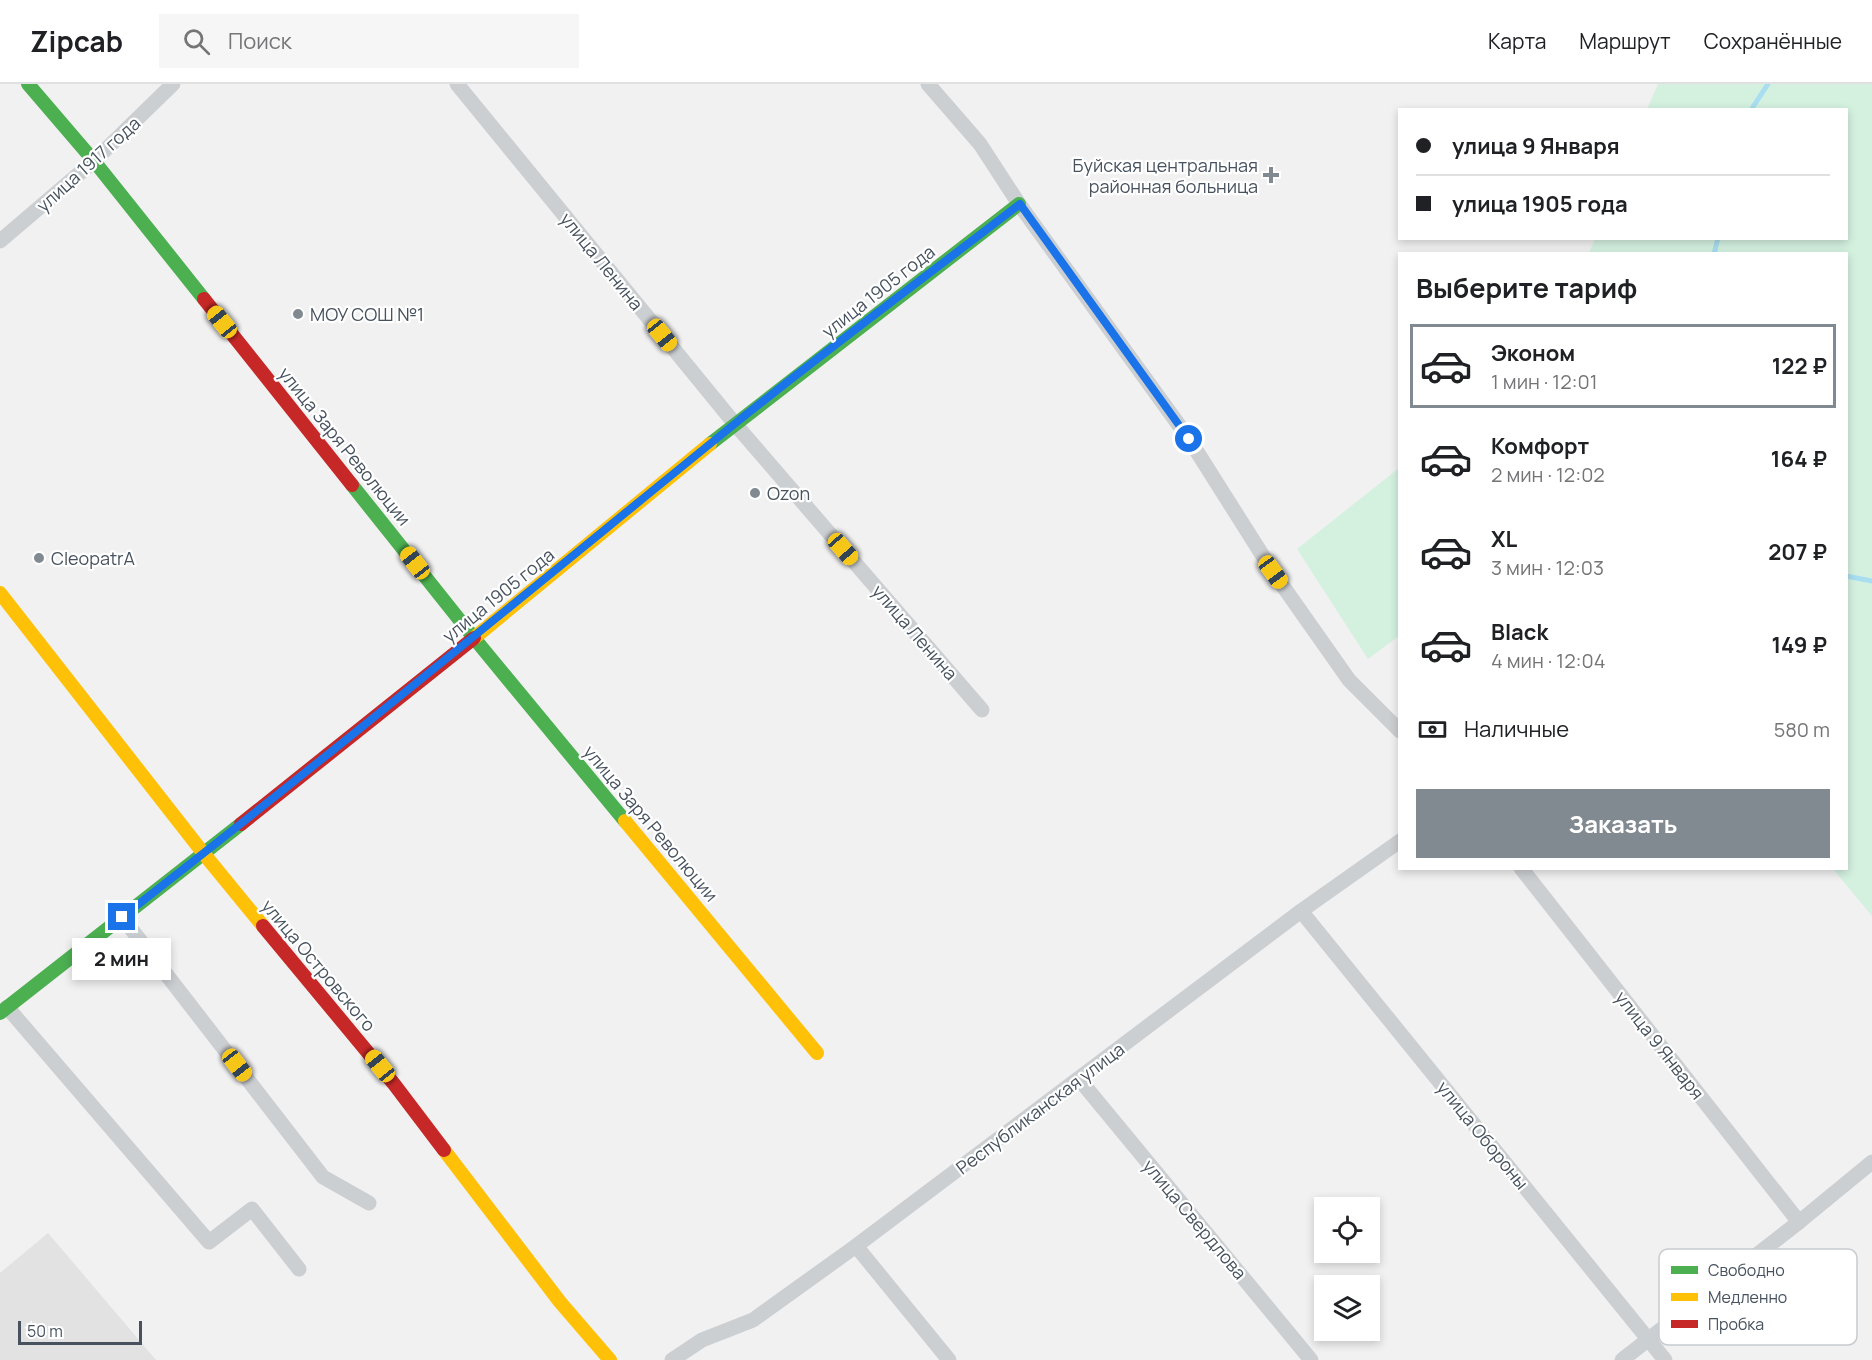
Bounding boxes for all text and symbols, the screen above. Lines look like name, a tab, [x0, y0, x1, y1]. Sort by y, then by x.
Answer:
search box	[159, 14, 579, 68]
text: Zipcab	[30, 22, 123, 60]
icon: search	[180, 25, 213, 58]
text: Поиск	[228, 26, 292, 56]
text: Карта	[1488, 27, 1546, 55]
text: Маршрут	[1579, 27, 1671, 55]
text: Сохранённые	[1704, 27, 1842, 55]
street label: улица 1917 года	[31, 111, 145, 217]
text: улица 9 Января	[1452, 131, 1620, 161]
place label: Буйская центральная районная больница	[1073, 153, 1258, 198]
marker: Буйская центральная районная больница	[1262, 166, 1280, 184]
text: улица 1905 года	[1452, 189, 1628, 219]
street label: улица Ленина	[555, 207, 649, 315]
street label: улица 1905 года	[817, 239, 939, 343]
text: Выберите тариф	[1416, 269, 1637, 306]
car	[204, 302, 240, 342]
place label: МОУ СОШ №1	[310, 302, 424, 326]
marker: МОУ СОШ №1	[291, 307, 305, 321]
car	[644, 315, 680, 355]
text: Эконом	[1491, 338, 1575, 368]
icon: car	[1419, 339, 1473, 393]
text: 122 ₽	[1772, 351, 1827, 381]
street label: улица Заря Революции	[274, 362, 416, 530]
text: 1 мин · 12:01	[1491, 368, 1598, 395]
route start	[1175, 425, 1202, 452]
text: Комфорт	[1491, 431, 1589, 461]
icon: car	[1419, 432, 1473, 486]
text: 164 ₽	[1771, 444, 1827, 474]
text: 2 мин · 12:02	[1491, 461, 1605, 488]
place label: Ozon	[767, 481, 810, 505]
marker: Ozon	[748, 486, 762, 500]
text: XL	[1491, 524, 1517, 554]
icon: car	[1419, 525, 1473, 579]
car	[824, 530, 862, 568]
text: 207 ₽	[1768, 537, 1827, 567]
street label: улица 1905 года	[437, 542, 559, 648]
car	[397, 543, 433, 583]
place label: CleopatrA	[51, 546, 136, 570]
marker: CleopatrA	[32, 551, 46, 565]
car	[1255, 552, 1291, 592]
text: 3 мин · 12:03	[1491, 554, 1604, 581]
street label: улица Ленина	[867, 579, 963, 685]
text: Black	[1491, 617, 1548, 647]
icon: car	[1419, 618, 1473, 672]
text: 149 ₽	[1771, 630, 1827, 660]
text: 4 мин · 12:04	[1491, 647, 1606, 674]
icon: cash	[1416, 713, 1449, 746]
text: Наличные	[1464, 714, 1569, 744]
text: 580 m	[1774, 716, 1830, 743]
street label: улица Заря Революции	[578, 740, 724, 906]
button: Заказать	[1416, 789, 1830, 858]
street label: улица Островского	[257, 894, 381, 1036]
route end	[108, 903, 135, 930]
callout: 2 мин	[72, 938, 172, 980]
text: 2 мин	[94, 945, 149, 972]
street label: улица 9 Января	[1610, 986, 1710, 1104]
street label: Республиканская улица	[951, 1037, 1129, 1179]
car	[219, 1045, 255, 1085]
car	[362, 1046, 398, 1086]
street label: улица Обороны	[1432, 1076, 1534, 1194]
street label: улица Свердлова	[1138, 1154, 1252, 1284]
map controls	[1314, 1197, 1380, 1341]
button: locate	[1314, 1197, 1380, 1263]
legend	[1659, 1249, 1857, 1345]
text: Свободно	[1708, 1259, 1785, 1281]
button: layers	[1314, 1275, 1380, 1341]
text: Медленно	[1708, 1286, 1787, 1308]
text: Пробка	[1708, 1313, 1764, 1335]
scale bar	[18, 1318, 142, 1346]
text: 50 m	[27, 1320, 63, 1342]

